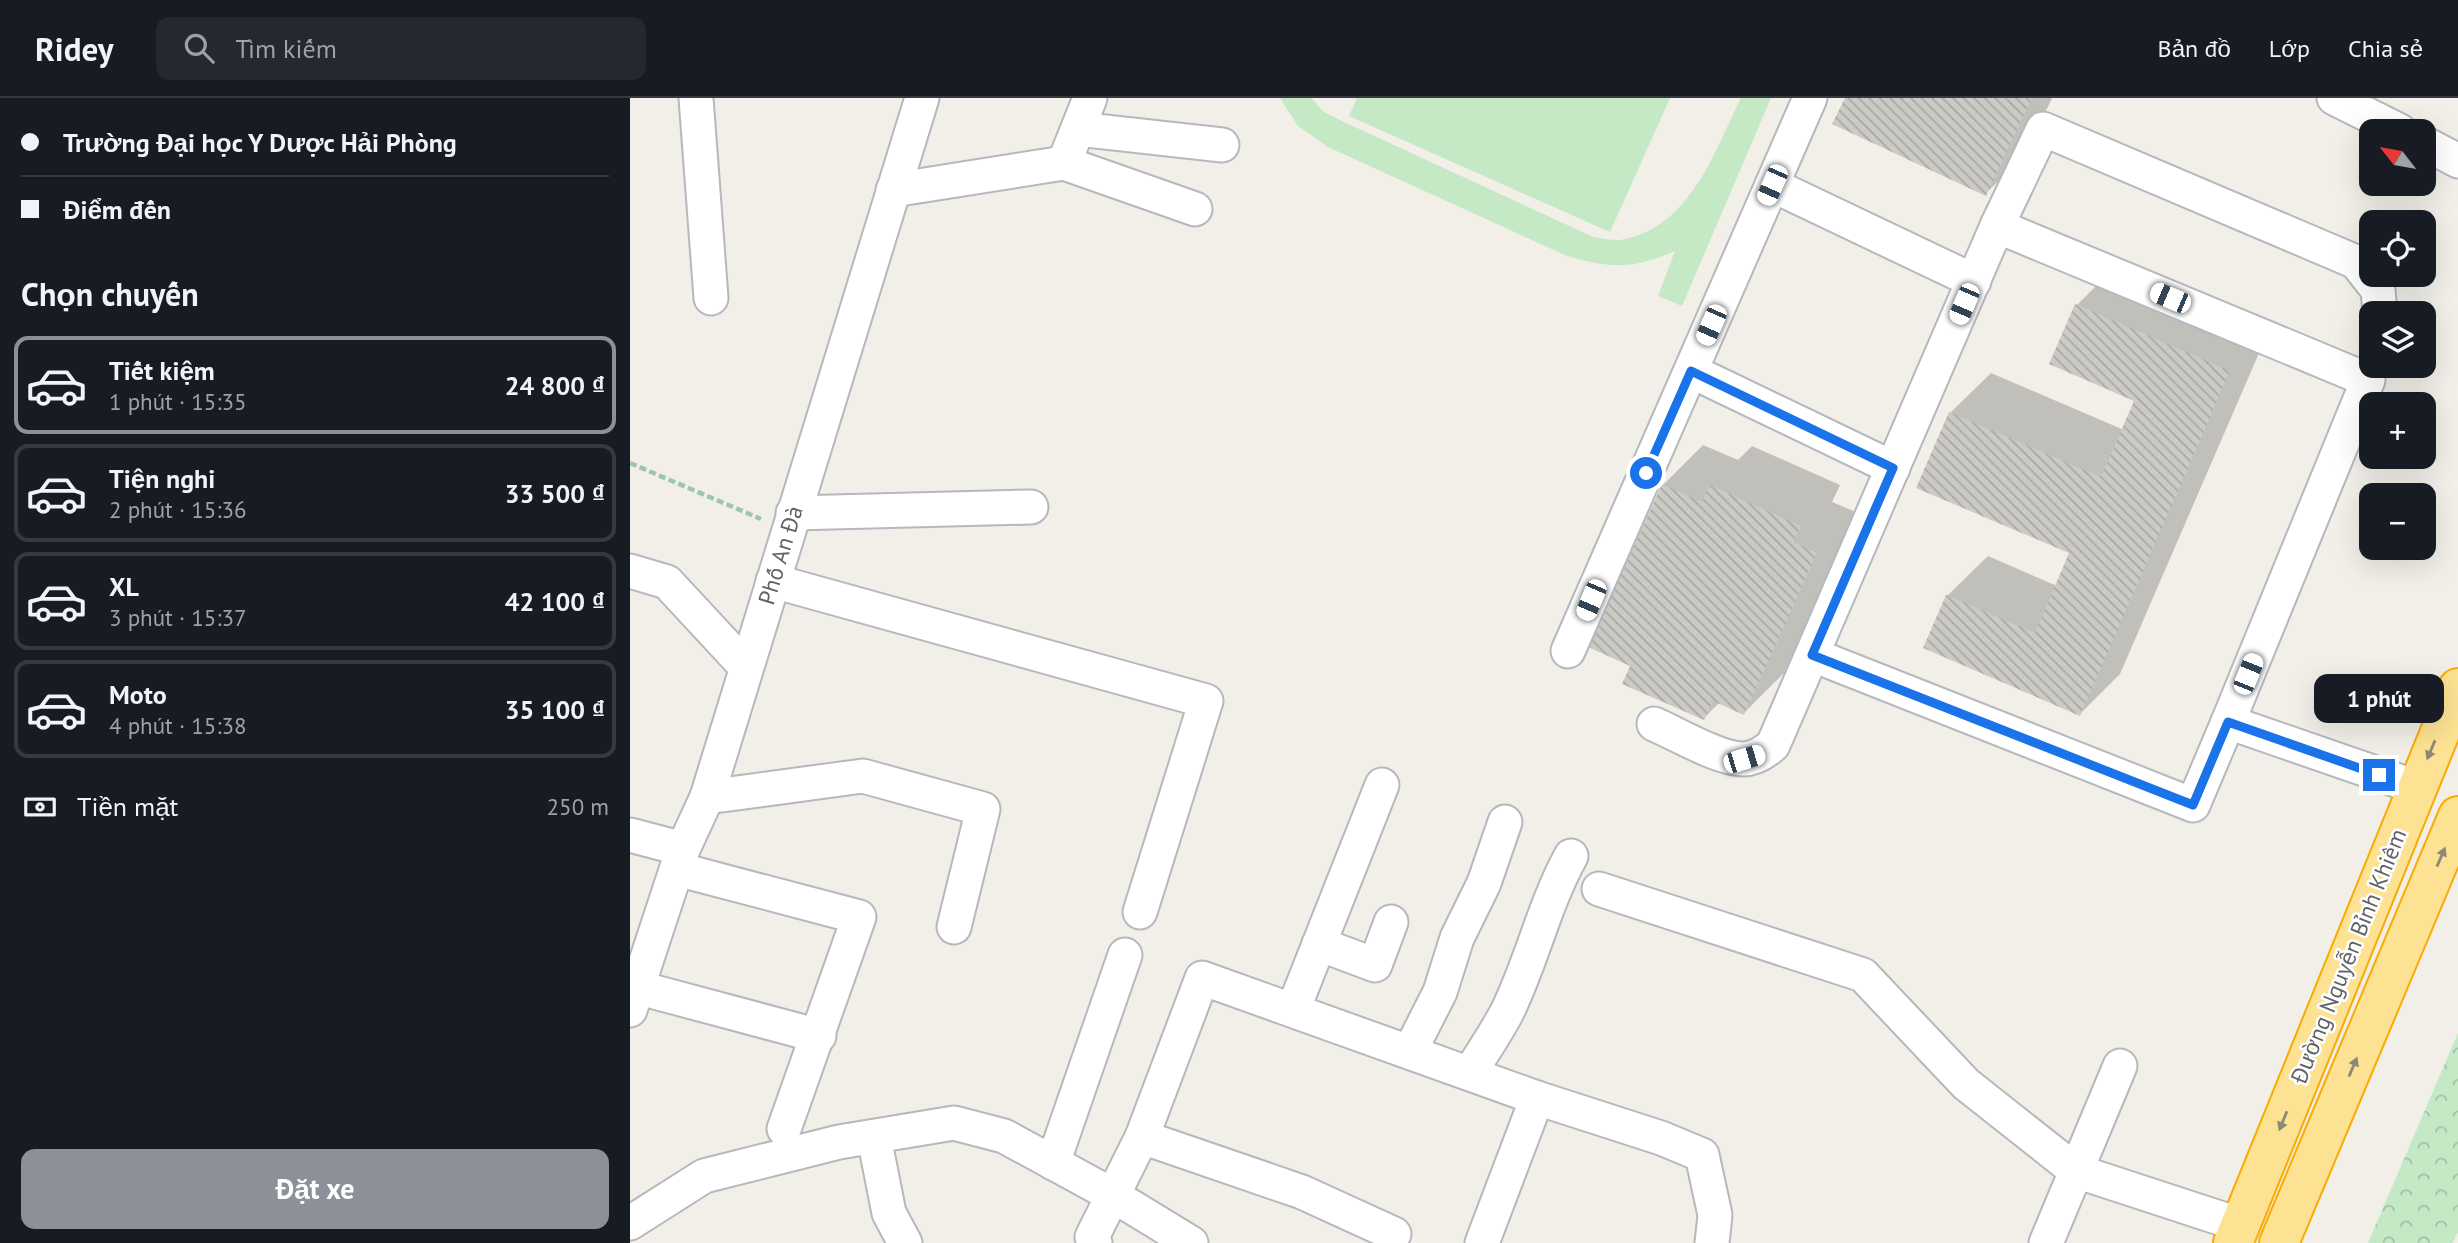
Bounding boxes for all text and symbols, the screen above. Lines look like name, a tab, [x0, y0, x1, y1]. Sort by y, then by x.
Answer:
search box	[156, 17, 646, 80]
text: Ridey	[35, 27, 114, 70]
icon: search	[180, 29, 218, 67]
text: Tìm kiếm	[236, 32, 337, 65]
text: Bản đồ	[2158, 33, 2231, 64]
text: Lớp	[2269, 33, 2310, 64]
text: Chia sẻ	[2348, 33, 2423, 64]
north arrow	[2359, 119, 2436, 196]
map controls	[2359, 119, 2436, 560]
text: Trường Đại học Y Dược Hải Phòng	[63, 126, 457, 159]
car	[1754, 162, 1791, 208]
text: Điểm đến	[63, 193, 171, 226]
button: locate	[2359, 210, 2436, 287]
text: Chọn chuyến	[21, 273, 199, 315]
car	[2147, 280, 2194, 316]
car	[1947, 281, 1982, 327]
button: layers	[2359, 301, 2436, 378]
car	[1693, 302, 1730, 348]
icon: car	[25, 354, 88, 417]
text: Tiết kiệm	[109, 354, 215, 387]
text: 24 800 ₫	[505, 369, 605, 402]
text: 1 phút · 15:35	[109, 387, 247, 416]
button: +	[2359, 392, 2436, 469]
route start	[1630, 457, 1662, 489]
icon: car	[25, 462, 88, 525]
text: Tiện nghi	[109, 462, 215, 495]
text: 33 500 ₫	[505, 477, 605, 510]
button: −	[2359, 483, 2436, 560]
text: 2 phút · 15:36	[109, 495, 247, 524]
street label: Phố An Đà	[751, 502, 809, 608]
icon: car	[25, 570, 88, 633]
text: XL	[109, 570, 139, 603]
car	[1574, 577, 1609, 623]
text: 42 100 ₫	[505, 585, 605, 618]
text: 3 phút · 15:37	[109, 603, 247, 632]
car	[2231, 651, 2266, 697]
callout: 1 phút	[2314, 674, 2444, 722]
icon: car	[25, 678, 88, 741]
text: Moto	[109, 678, 167, 711]
text: 1 phút	[2347, 684, 2411, 713]
text: 35 100 ₫	[505, 693, 605, 726]
text: 4 phút · 15:38	[109, 711, 247, 740]
one-way arrow	[2425, 740, 2436, 761]
car	[1721, 743, 1768, 775]
route end	[2363, 759, 2395, 791]
icon: cash	[21, 788, 59, 826]
text: Tiền mặt	[77, 790, 178, 823]
text: 250 m	[547, 792, 609, 821]
street label: Đường Nguyễn Bỉnh Khiêm	[2283, 824, 2412, 1089]
one-way arrow	[2435, 847, 2446, 868]
one-way arrow	[2347, 1056, 2358, 1077]
one-way arrow	[2277, 1110, 2288, 1131]
button: Đặt xe	[21, 1149, 609, 1229]

